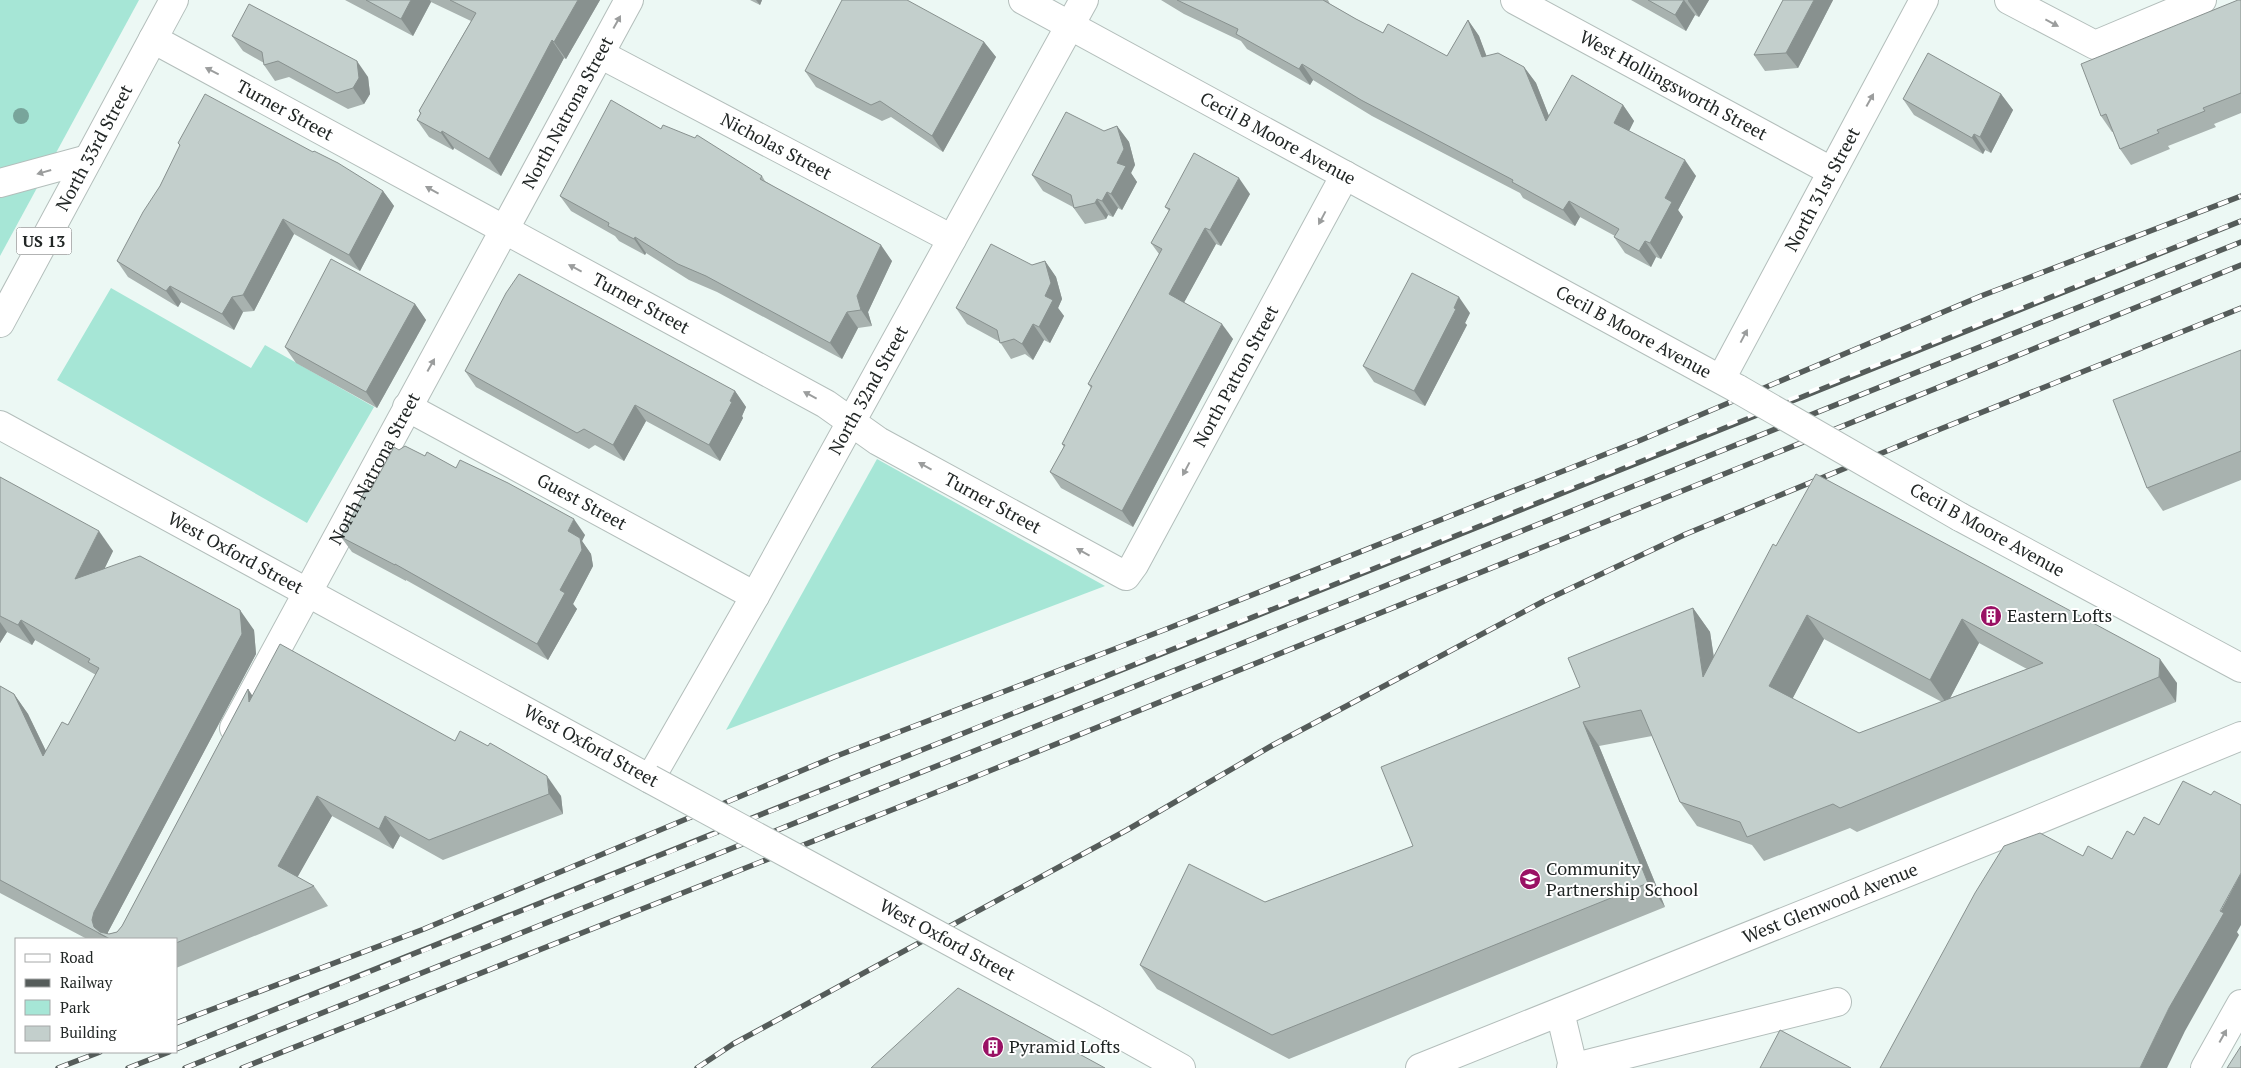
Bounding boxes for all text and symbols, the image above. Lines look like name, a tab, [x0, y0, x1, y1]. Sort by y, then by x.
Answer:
one-way arrow	[613, 16, 622, 29]
one-way arrow	[2045, 19, 2059, 27]
street label: West Hollingsworth Street	[1576, 24, 1772, 146]
street label: North Natrona Street	[516, 32, 618, 193]
one-way arrow	[205, 67, 220, 75]
street label: Turner Street	[233, 74, 338, 146]
street label: North 33rd Street	[50, 80, 137, 215]
street label: Cecil B Moore Avenue	[1196, 86, 1360, 190]
one-way arrow	[1865, 94, 1874, 107]
street label: Nicholas Street	[717, 107, 837, 185]
street label: North 31st Street	[1779, 122, 1865, 255]
one-way arrow	[36, 168, 51, 176]
one-way arrow	[425, 186, 439, 194]
one-way arrow	[1318, 211, 1326, 225]
road number: US 13	[17, 228, 72, 255]
one-way arrow	[568, 264, 582, 272]
street label: Turner Street	[589, 267, 694, 339]
street label: Cecil B Moore Avenue	[1552, 279, 1716, 383]
street label: North Patton Street	[1187, 300, 1284, 451]
street label: North 32nd Street	[822, 321, 913, 459]
one-way arrow	[1740, 329, 1748, 344]
one-way arrow	[426, 358, 435, 371]
street label: North Natrona Street	[323, 388, 425, 549]
one-way arrow	[803, 391, 817, 399]
one-way arrow	[1182, 461, 1190, 476]
one-way arrow	[918, 462, 932, 470]
street label: Turner Street	[940, 466, 1046, 539]
street label: Guest Street	[533, 467, 632, 535]
street label: Cecil B Moore Avenue	[1906, 477, 2069, 582]
street label: West Oxford Street	[164, 506, 308, 599]
one-way arrow	[1076, 548, 1090, 556]
place label: Eastern Lofts	[2007, 603, 2112, 627]
building icon: Eastern Lofts	[1979, 604, 2003, 628]
street label: West Oxford Street	[520, 698, 664, 792]
place label: Community Partnership School	[1546, 856, 1698, 901]
street label: West Glenwood Avenue	[1739, 856, 1921, 948]
school or university icon: Community Partnership School	[1518, 867, 1542, 891]
street label: West Oxford Street	[876, 893, 1020, 986]
legend	[15, 938, 178, 1053]
text: Road	[60, 947, 93, 967]
text: Railway	[60, 972, 113, 992]
text: Park	[60, 997, 90, 1017]
text: Building	[60, 1022, 118, 1042]
one-way arrow	[2219, 1029, 2227, 1043]
place label: Pyramid Lofts	[1009, 1034, 1120, 1058]
building icon: Pyramid Lofts	[981, 1035, 1005, 1059]

